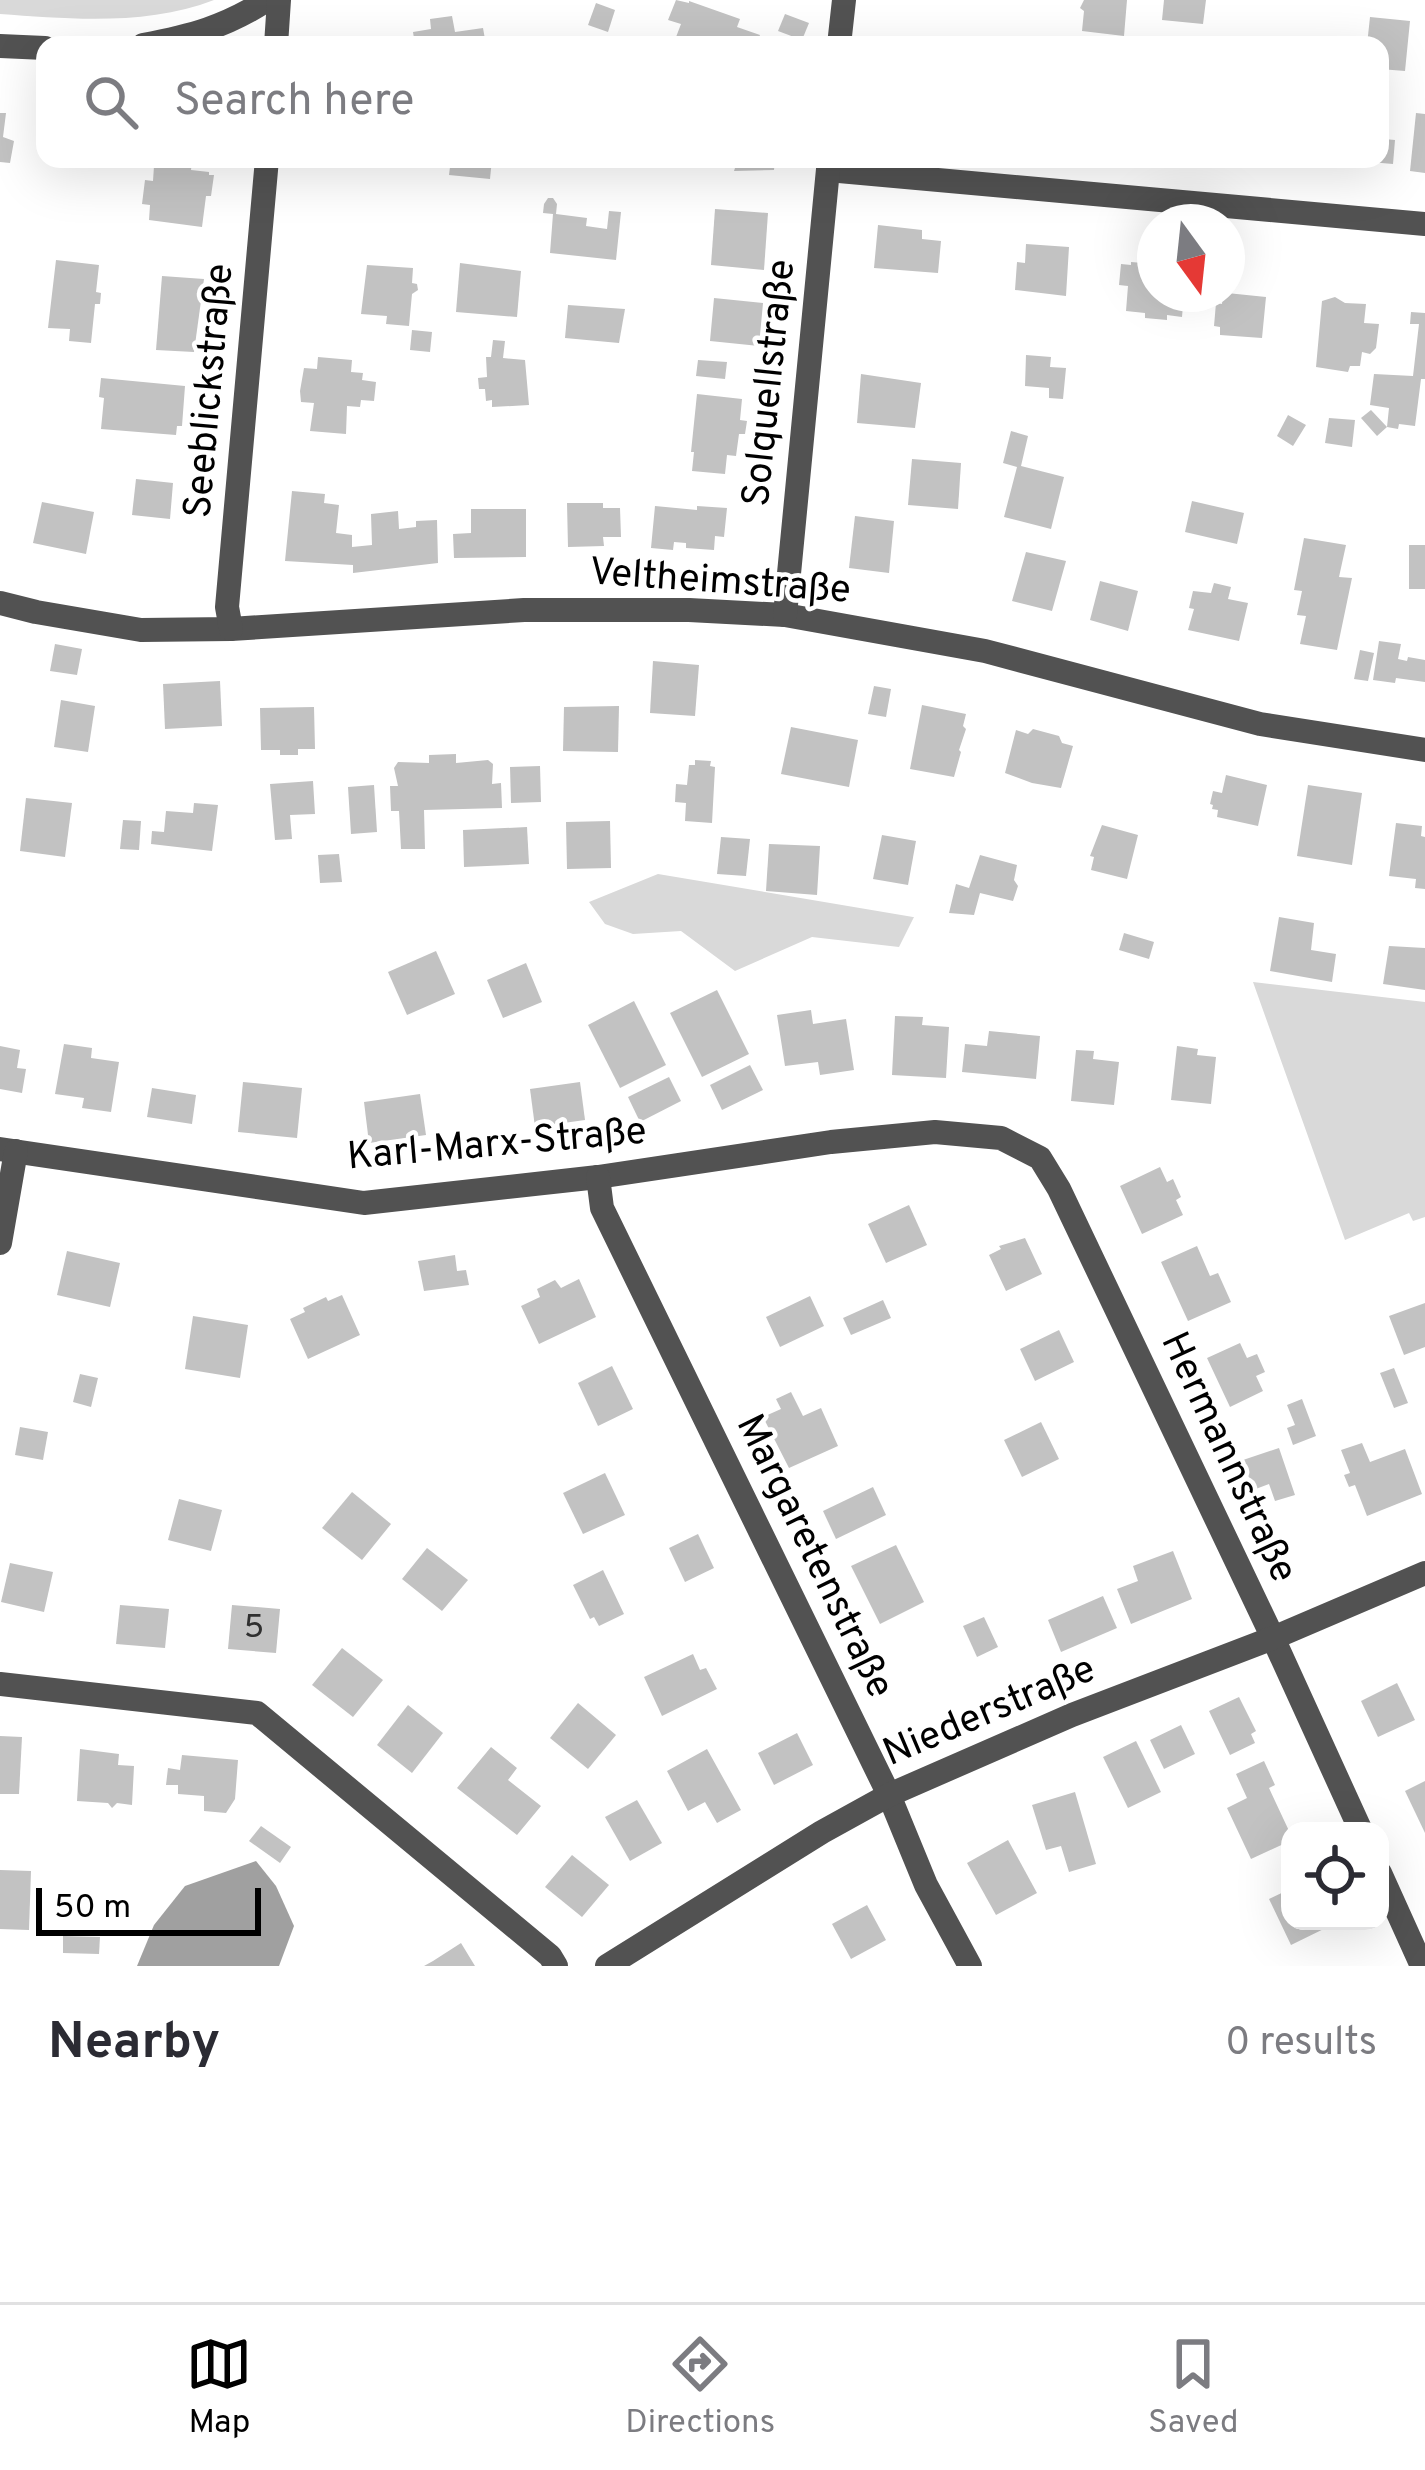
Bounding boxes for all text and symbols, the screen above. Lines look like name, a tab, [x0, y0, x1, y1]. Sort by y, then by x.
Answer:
search box	[36, 36, 1389, 168]
icon: search	[78, 69, 144, 135]
text: Search here	[174, 74, 414, 131]
north arrow	[1137, 204, 1245, 312]
street label: Solquellstraße	[734, 257, 808, 509]
street label: Seeblickstraße	[175, 262, 247, 520]
street label: Veltheimstraße	[588, 549, 852, 617]
street label: Karl-Marx-Straße	[345, 1109, 649, 1183]
street label: Hermannstraße	[1148, 1325, 1306, 1591]
street label: Margaretenstraße	[723, 1407, 903, 1707]
house number: 5	[244, 1608, 264, 1650]
street label: Niederstraße	[877, 1646, 1103, 1780]
map controls	[1281, 1822, 1389, 1930]
button: locate	[1281, 1822, 1389, 1930]
scale bar	[36, 1882, 261, 1935]
text: 50 m	[54, 1888, 131, 1930]
text: Nearby	[48, 2012, 220, 2077]
text: 0 results	[1225, 2020, 1377, 2069]
tab: Map	[186, 2331, 252, 2445]
tab: Directions	[625, 2331, 775, 2445]
tab: Saved	[1148, 2331, 1239, 2445]

